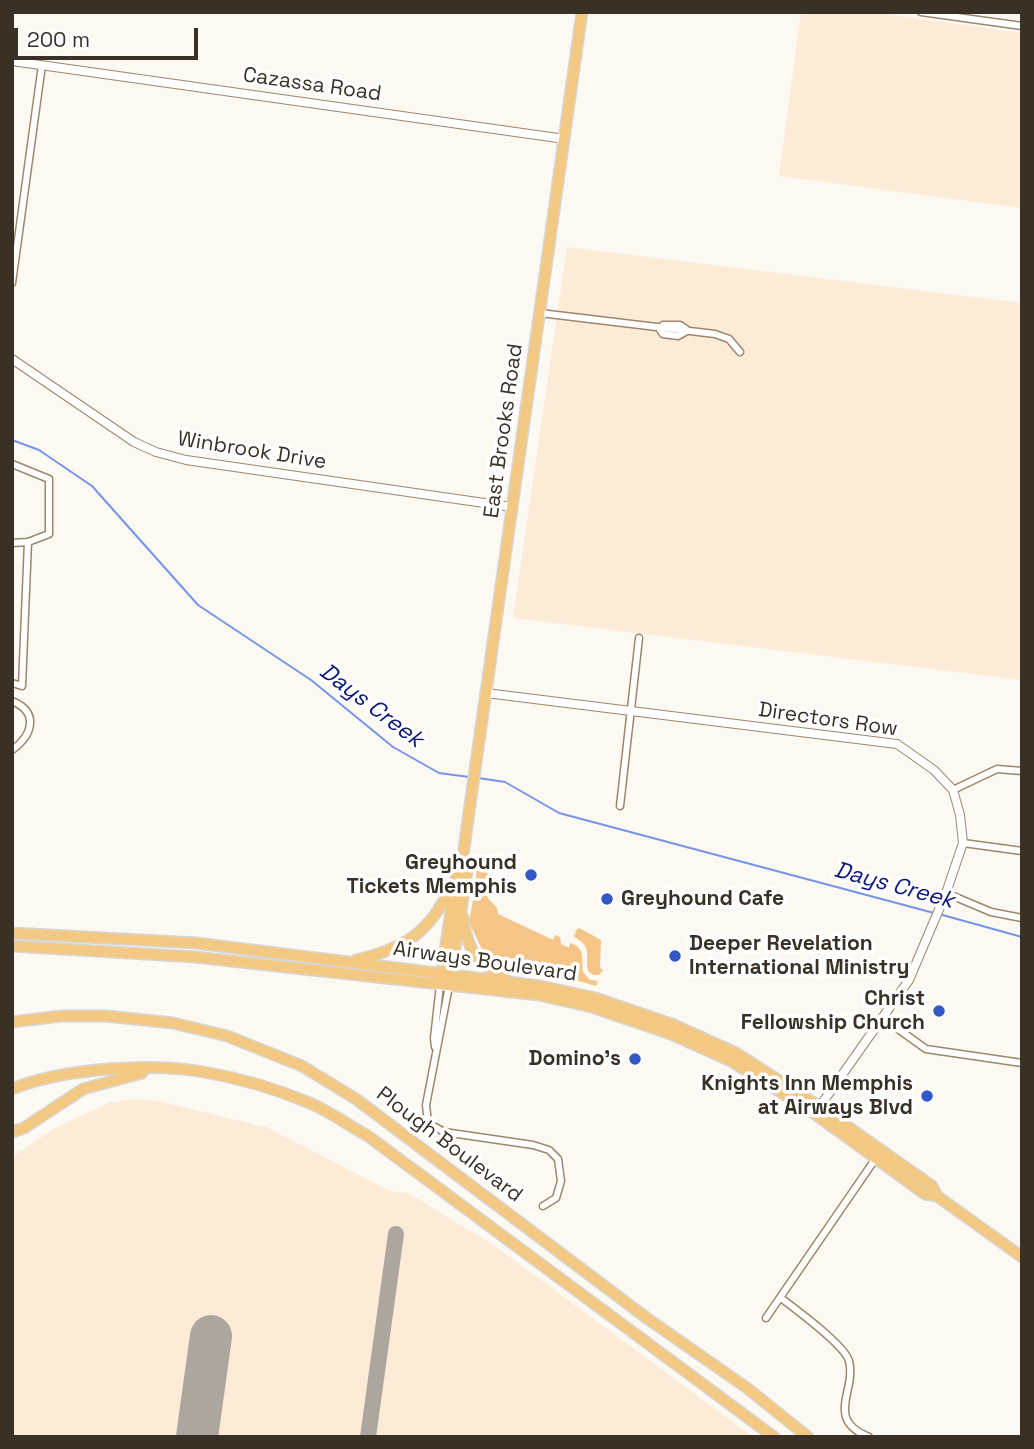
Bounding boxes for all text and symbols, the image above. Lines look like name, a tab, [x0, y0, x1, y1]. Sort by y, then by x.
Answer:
scale bar	[18, 14, 201, 58]
text: 200 m	[27, 26, 90, 53]
street label: Cazassa Road	[241, 63, 383, 107]
street label: East Brooks Road	[479, 342, 529, 520]
street label: Winbrook Drive	[176, 427, 328, 475]
water label: Days Creek	[314, 658, 428, 754]
street label: Directors Row	[757, 698, 899, 742]
place label: Greyhound Tickets Memphis	[347, 850, 517, 900]
water label: Days Creek	[831, 857, 957, 915]
marker: Greyhound Tickets Memphis	[523, 867, 539, 883]
place label: Greyhound Cafe	[621, 886, 784, 912]
marker: Greyhound Cafe	[599, 891, 615, 907]
place label: Deeper Revelation International Ministry	[689, 931, 909, 981]
street label: Airways Boulevard	[392, 937, 578, 987]
marker: Deeper Revelation International Ministry	[667, 948, 683, 964]
place label: Christ Fellowship Church	[741, 986, 925, 1036]
marker: Christ Fellowship Church	[931, 1003, 947, 1019]
place label: Domino's	[528, 1046, 621, 1072]
marker: Domino's	[627, 1051, 643, 1067]
place label: Knights Inn Memphis at Airways Blvd	[701, 1071, 913, 1121]
street label: Plough Boulevard	[371, 1082, 527, 1208]
marker: Knights Inn Memphis at Airways Blvd	[919, 1088, 935, 1104]

